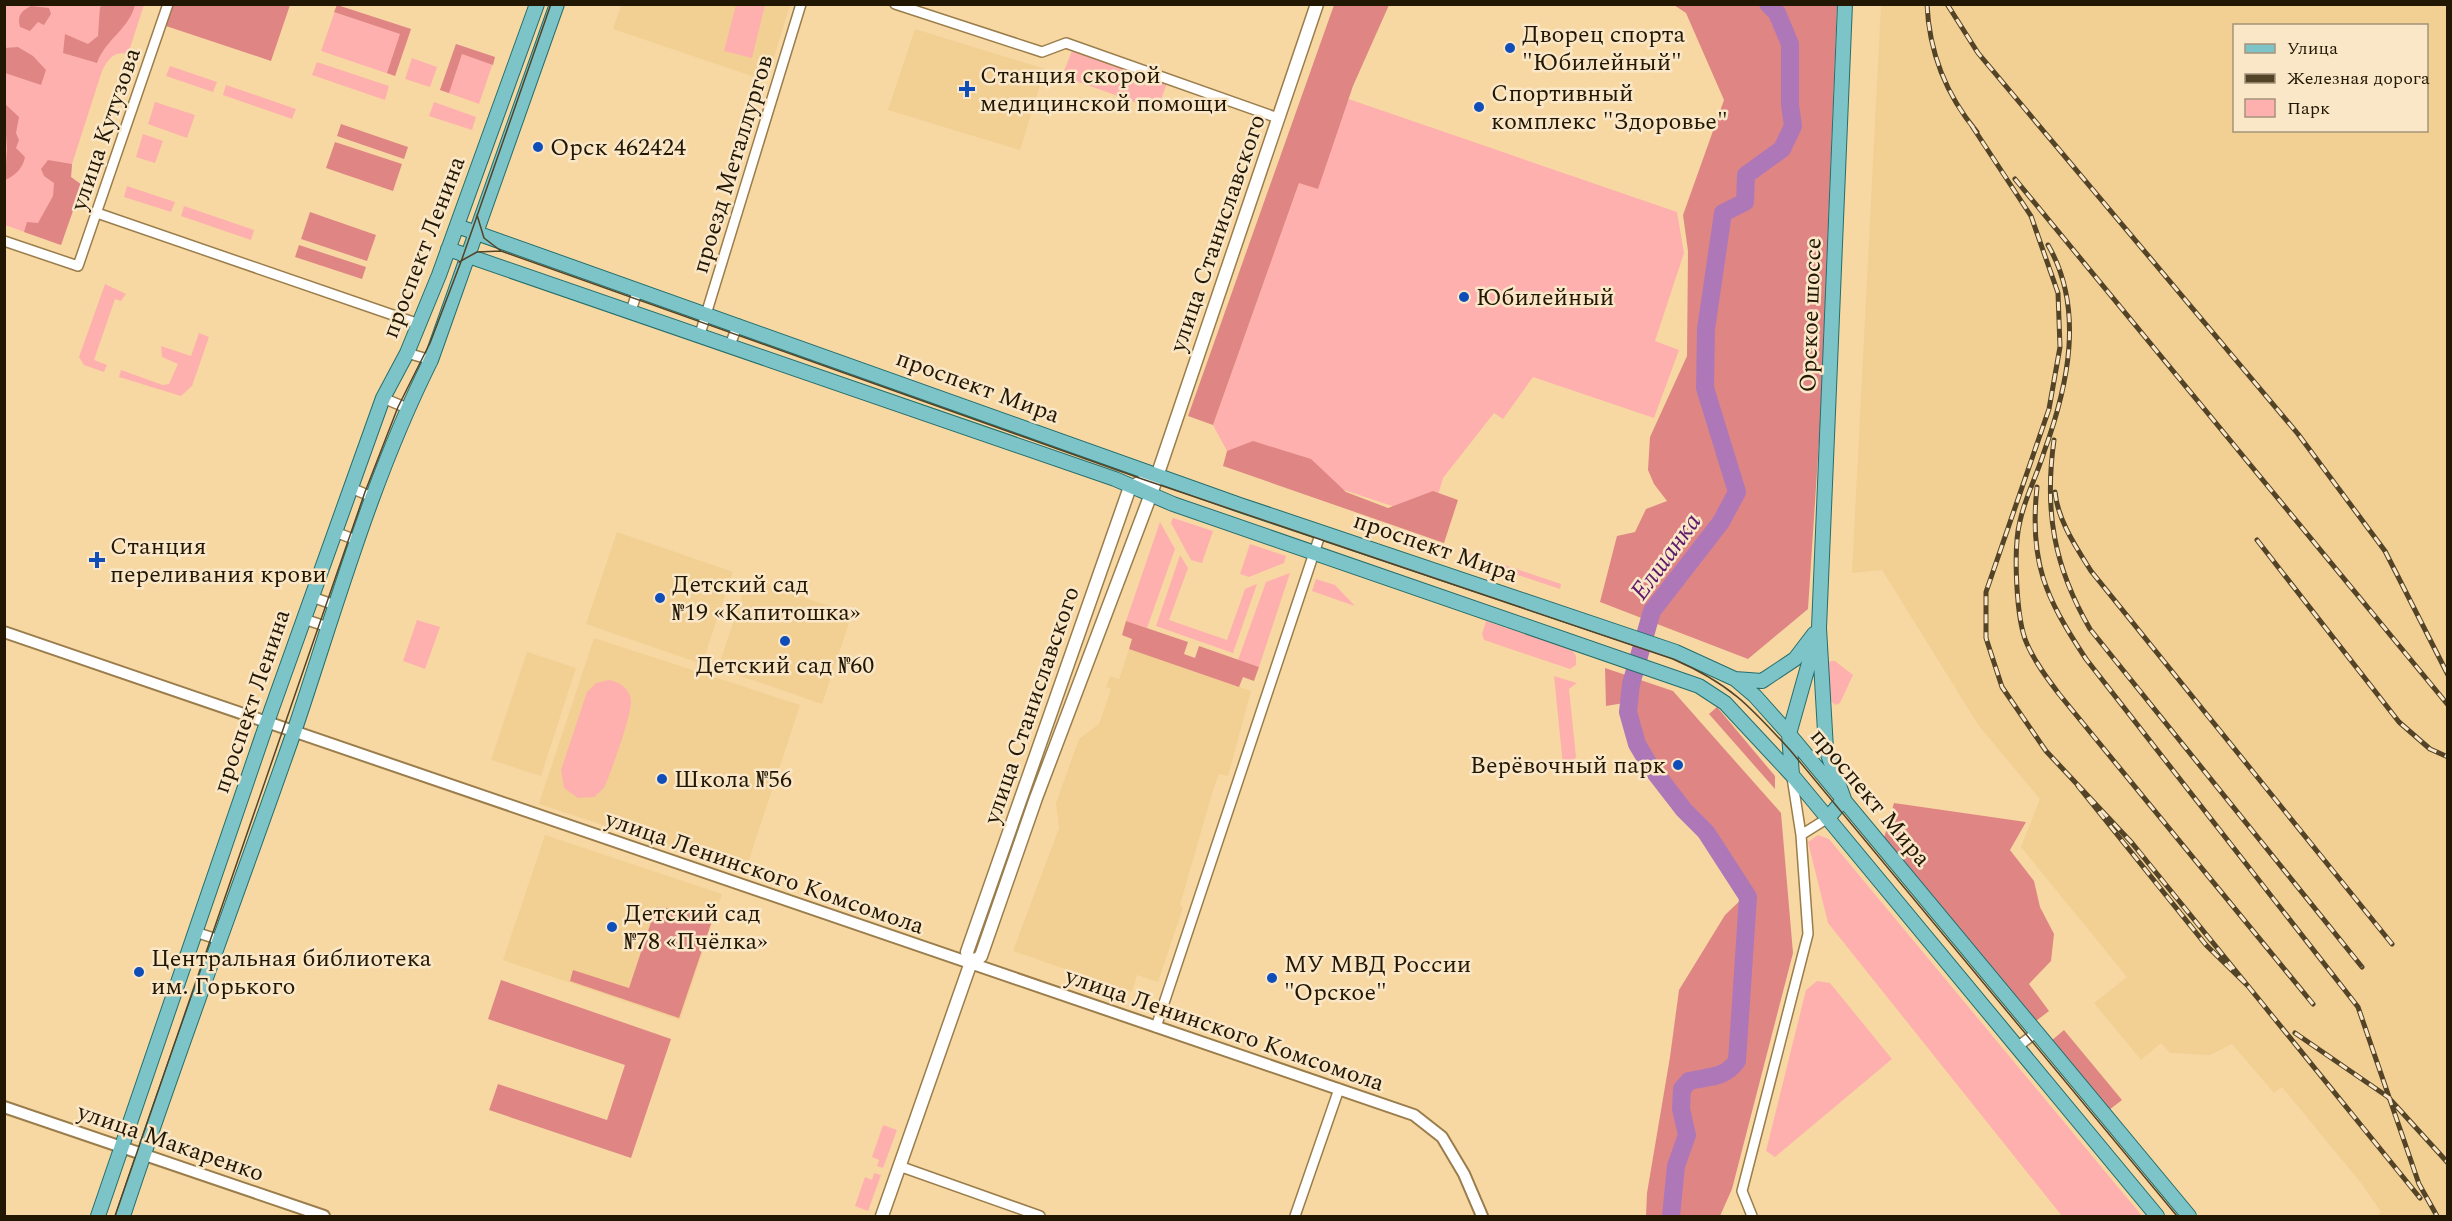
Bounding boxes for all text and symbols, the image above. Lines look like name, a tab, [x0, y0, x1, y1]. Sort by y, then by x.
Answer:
place label: Дворец спорта "Юбилейный"	[1522, 17, 1686, 81]
legend	[2233, 24, 2428, 132]
text: Улица	[2287, 35, 2338, 62]
marker: Дворец спорта "Юбилейный"	[1503, 41, 1517, 55]
street label: улица Кутузова	[61, 43, 151, 217]
street label: проезд Металлургов	[683, 51, 783, 278]
place label: Станция скорой медицинской помощи	[980, 58, 1228, 122]
text: Железная дорога	[2287, 65, 2430, 92]
place label: Спортивный комплекс "Здоровье"	[1491, 76, 1728, 140]
marker: Станция скорой медицинской помощи	[958, 80, 976, 98]
text: Парк	[2287, 95, 2330, 122]
marker: Спортивный комплекс "Здоровье"	[1472, 100, 1486, 114]
street label: улица Станиславского	[1160, 110, 1276, 358]
place label: Орск 462424	[550, 130, 686, 166]
marker: Орск 462424	[531, 140, 545, 154]
street label: проспект Ленина	[373, 151, 475, 344]
street label: Орское шоссе	[1790, 237, 1832, 393]
place label: Юбилейный	[1476, 280, 1614, 316]
marker: Юбилейный	[1457, 290, 1471, 304]
street label: проспект Мира	[891, 341, 1065, 433]
street label: проспект Мира	[1349, 503, 1523, 593]
water label: Елшанка	[1620, 504, 1711, 609]
place label: Станция переливания крови	[110, 529, 327, 593]
marker: Станция переливания крови	[88, 551, 106, 569]
place label: Детский сад №19 «Капитошка»	[672, 567, 860, 631]
street label: улица Станиславского	[974, 582, 1090, 830]
marker: Детский сад №19 «Капитошка»	[653, 591, 667, 605]
street label: проспект Ленина	[204, 604, 300, 798]
marker: Детский сад №60	[778, 634, 792, 648]
place label: Детский сад №60	[696, 648, 874, 684]
street label: проспект Мира	[1801, 720, 1939, 875]
place label: Верёвочный парк	[1470, 748, 1666, 784]
marker: Верёвочный парк	[1671, 758, 1685, 772]
place label: Школа №56	[674, 762, 792, 798]
marker: Школа №56	[655, 772, 669, 786]
street label: улица Ленинского Комсомола	[599, 801, 929, 945]
place label: Детский сад №78 «Пчёлка»	[624, 896, 768, 960]
marker: Детский сад №78 «Пчёлка»	[605, 920, 619, 934]
place label: Центральная библиотека им. Горького	[151, 941, 432, 1005]
place label: МУ МВД России "Орское"	[1284, 947, 1471, 1011]
street label: улица Ленинского Комсомола	[1059, 958, 1389, 1102]
marker: Центральная библиотека им. Горького	[132, 965, 146, 979]
marker: МУ МВД России "Орское"	[1265, 971, 1279, 985]
street label: улица Макаренко	[71, 1094, 269, 1192]

